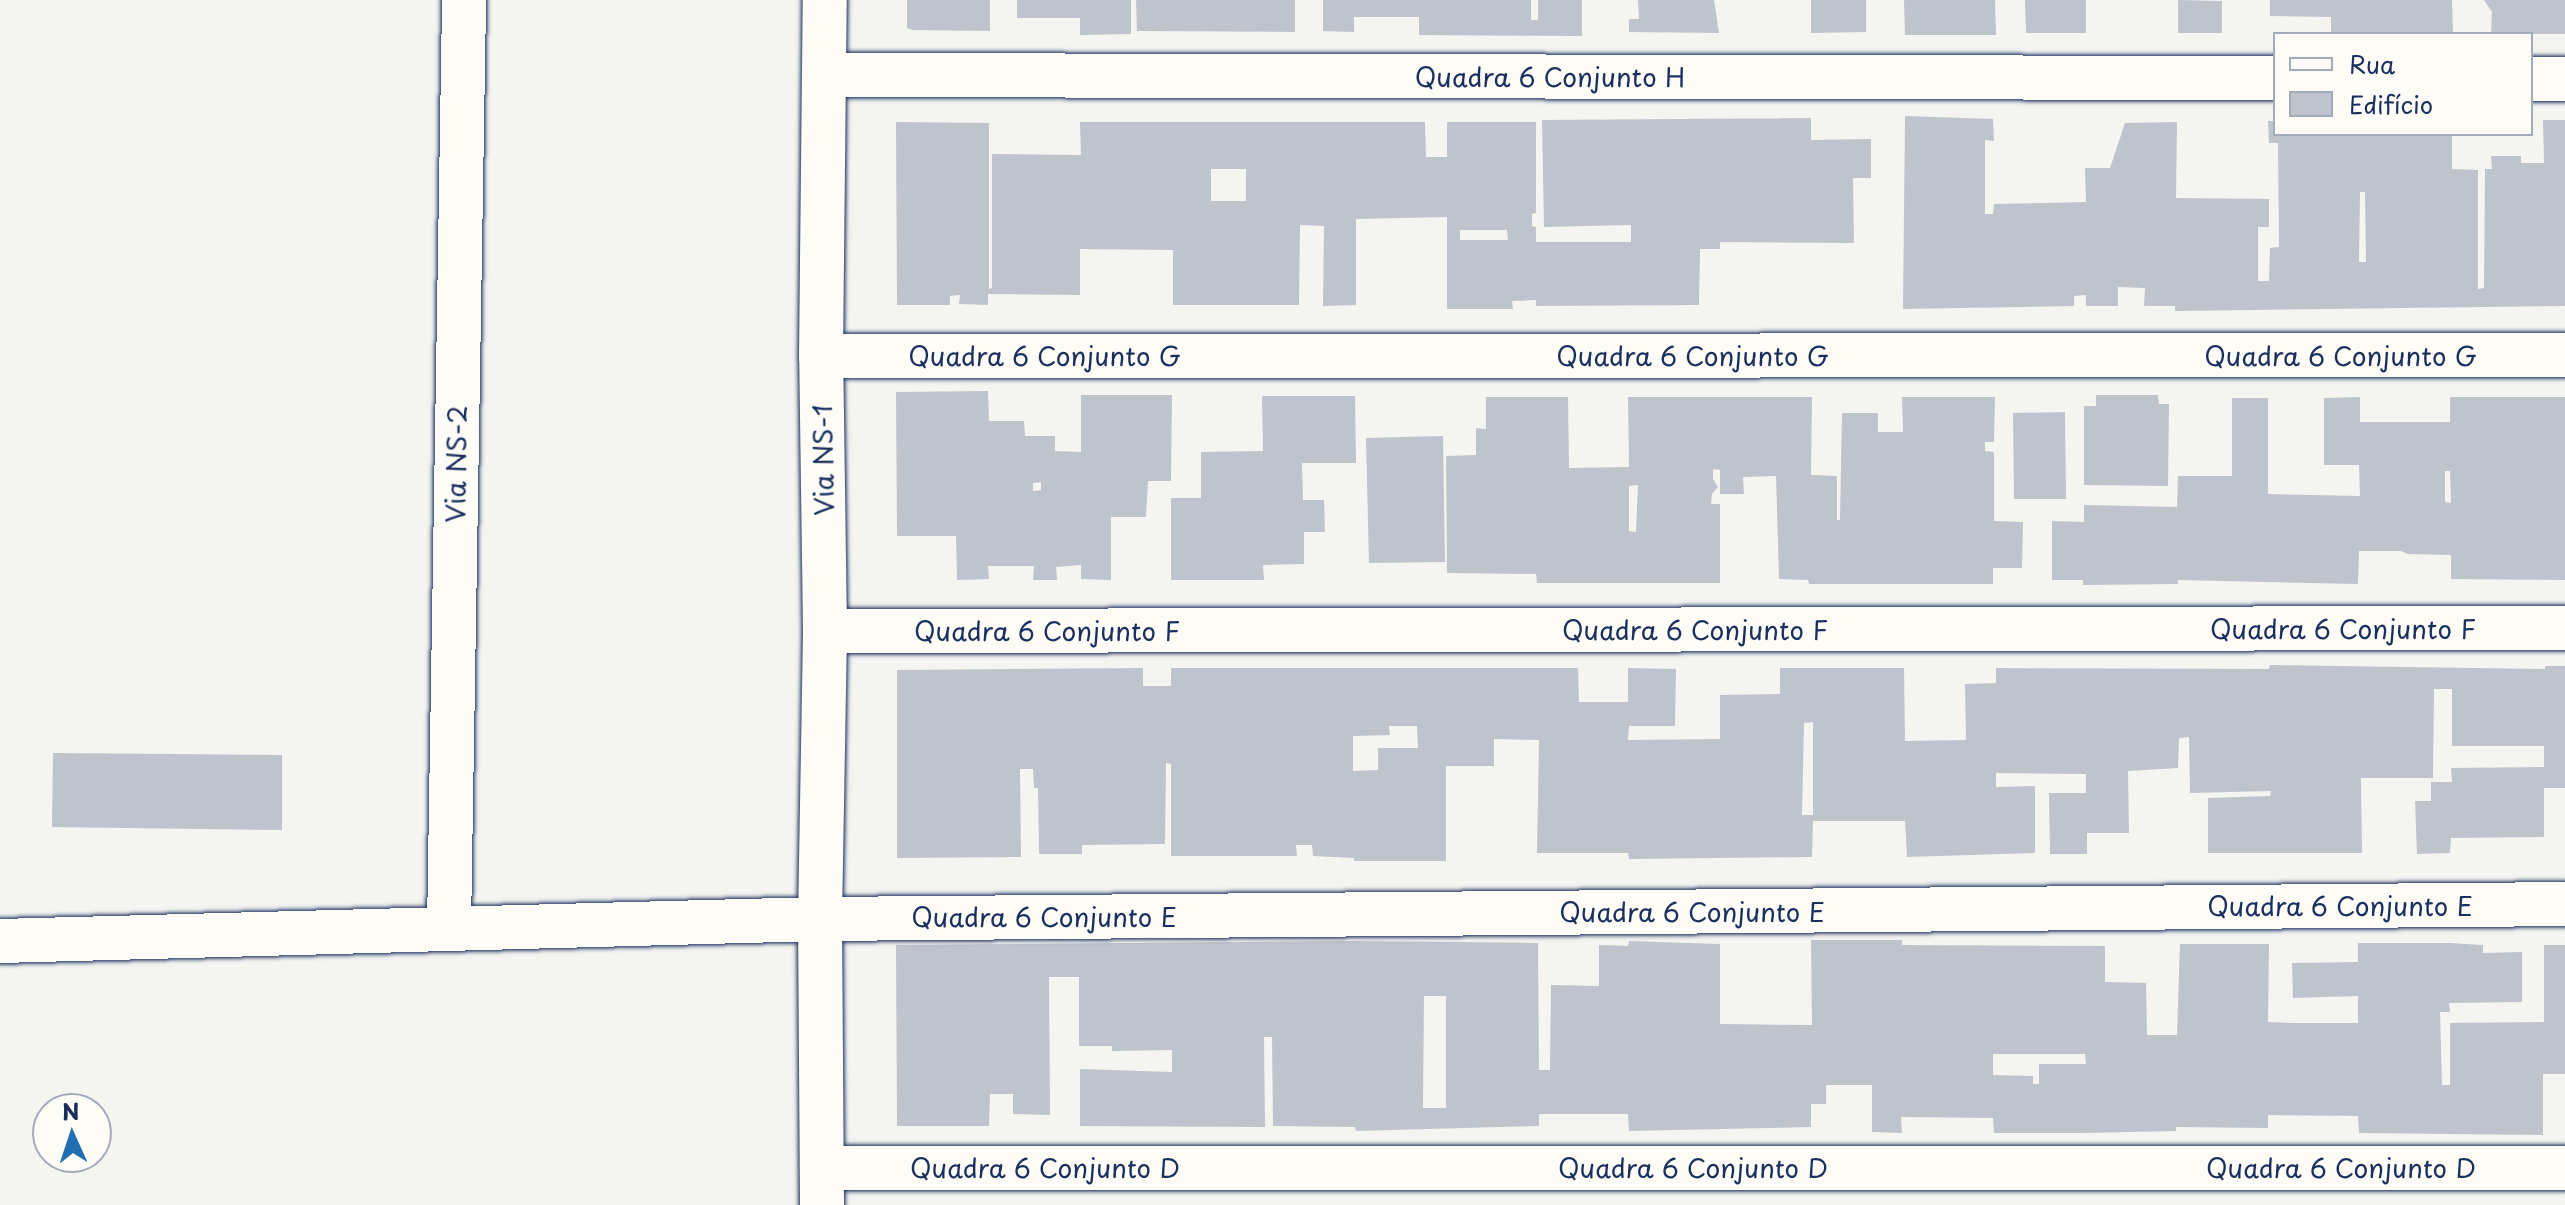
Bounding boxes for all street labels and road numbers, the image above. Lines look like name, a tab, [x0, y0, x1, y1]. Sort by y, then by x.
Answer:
street label: Quadra 6 Conjunto H	[1414, 61, 1686, 93]
street label: Quadra 6 Conjunto G	[908, 340, 1182, 372]
street label: Quadra 6 Conjunto G	[1556, 340, 1830, 372]
street label: Quadra 6 Conjunto G	[2204, 340, 2478, 372]
street label: Via NS-1	[806, 405, 840, 515]
street label: Via NS-2	[439, 406, 473, 522]
street label: Quadra 6 Conjunto F	[2209, 613, 2477, 645]
street label: Quadra 6 Conjunto F	[1561, 614, 1829, 646]
street label: Quadra 6 Conjunto F	[913, 615, 1181, 647]
street label: Quadra 6 Conjunto E	[2206, 890, 2474, 922]
street label: Quadra 6 Conjunto E	[1558, 896, 1826, 928]
street label: Quadra 6 Conjunto E	[910, 901, 1178, 933]
street label: Quadra 6 Conjunto D	[908, 1152, 1182, 1184]
street label: Quadra 6 Conjunto D	[1556, 1152, 1830, 1184]
street label: Quadra 6 Conjunto D	[2204, 1152, 2478, 1184]

